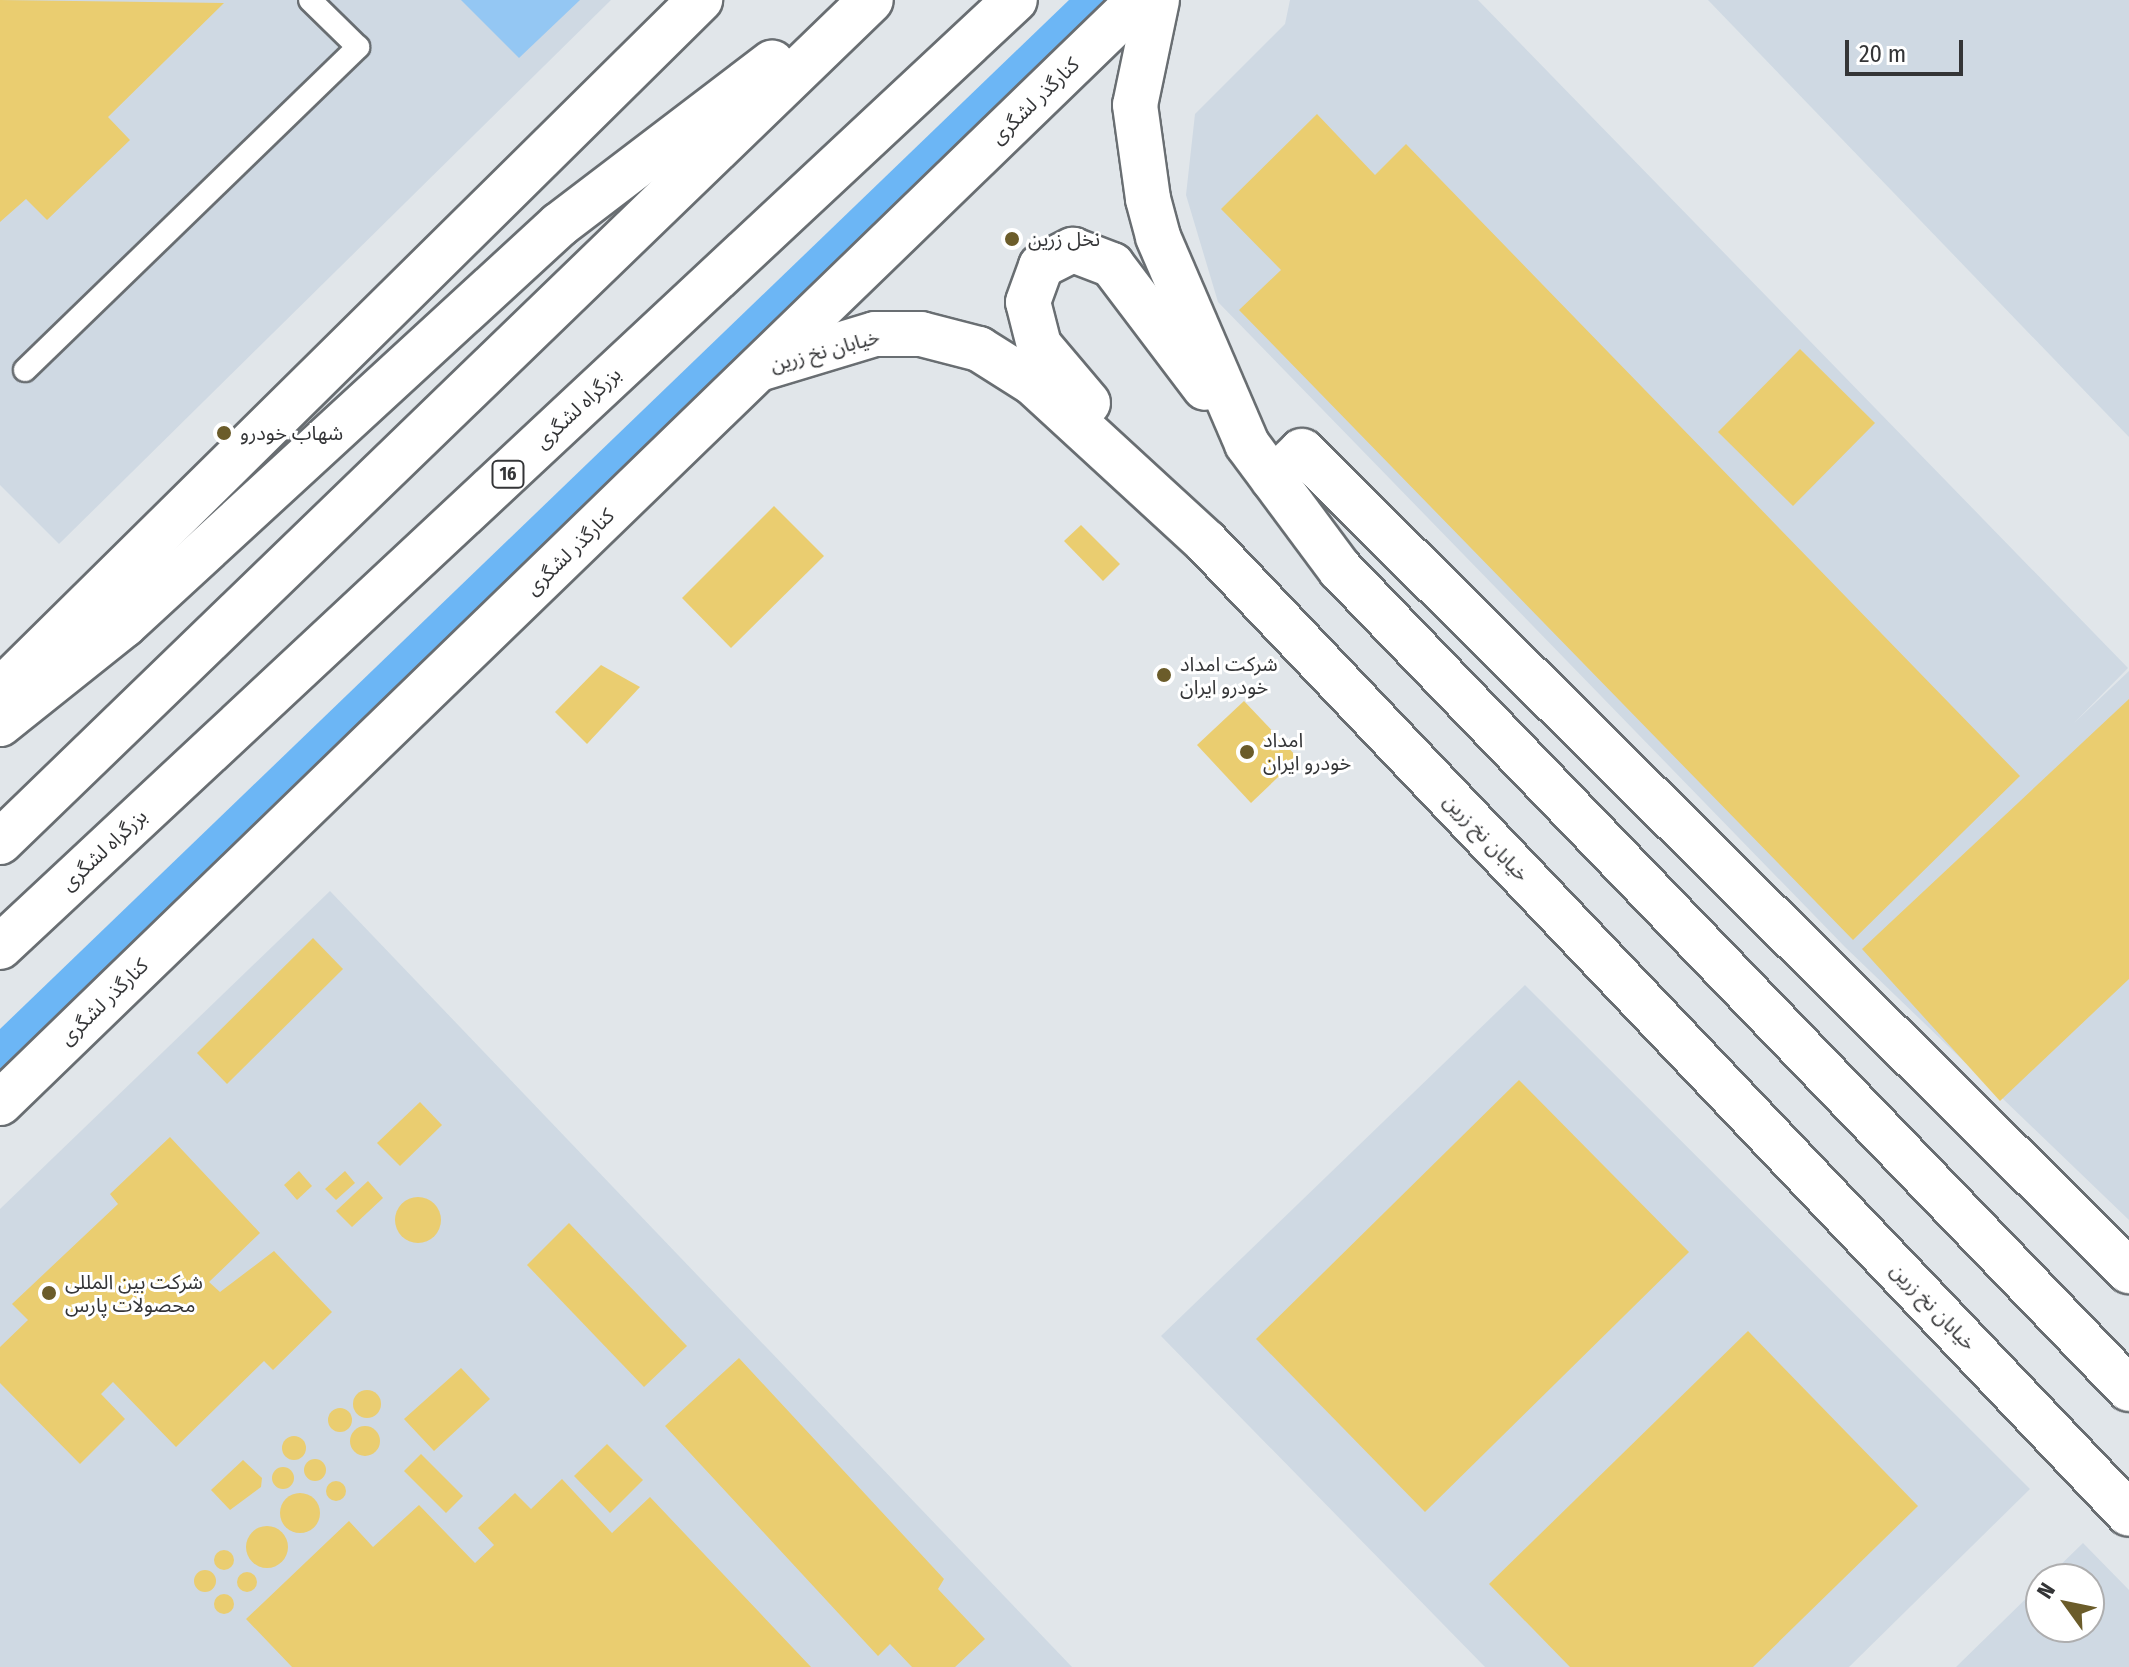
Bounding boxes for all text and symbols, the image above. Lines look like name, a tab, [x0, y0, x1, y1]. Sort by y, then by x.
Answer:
scale bar	[1849, 24, 1967, 74]
text: 20 m	[1859, 40, 1906, 68]
street label: کنارگذر لشگری	[986, 53, 1084, 149]
place label: نخل زرین	[1028, 227, 1100, 251]
marker: نخل زرین	[1003, 230, 1021, 248]
street label: خیابان نخ زرین	[768, 325, 882, 377]
street label: بزرگراه لشگری	[530, 362, 626, 454]
place label: شهاب خودرو	[240, 421, 343, 445]
marker: شهاب خودرو	[215, 424, 233, 442]
road number: 16	[490, 460, 526, 488]
street label: کنارگذر لشگری	[521, 504, 619, 600]
place label: شرکت امداد خودرو ایران	[1180, 652, 1278, 699]
marker: شرکت امداد خودرو ایران	[1155, 666, 1173, 684]
place label: امداد خودرو ایران	[1263, 728, 1351, 775]
marker: امداد خودرو ایران	[1238, 743, 1256, 761]
street label: خیابان نخ زرین	[1438, 789, 1534, 887]
street label: بزرگراه لشگری	[56, 804, 152, 896]
street label: کنارگذر لشگری	[55, 954, 153, 1050]
street label: خیابان نخ زرین	[1885, 1258, 1981, 1356]
place label: شرکت بین المللی محصولات پارس	[65, 1270, 203, 1317]
marker: شرکت بین المللی محصولات پارس	[40, 1284, 58, 1302]
north arrow	[2025, 1563, 2105, 1643]
text: N	[2031, 1578, 2061, 1604]

